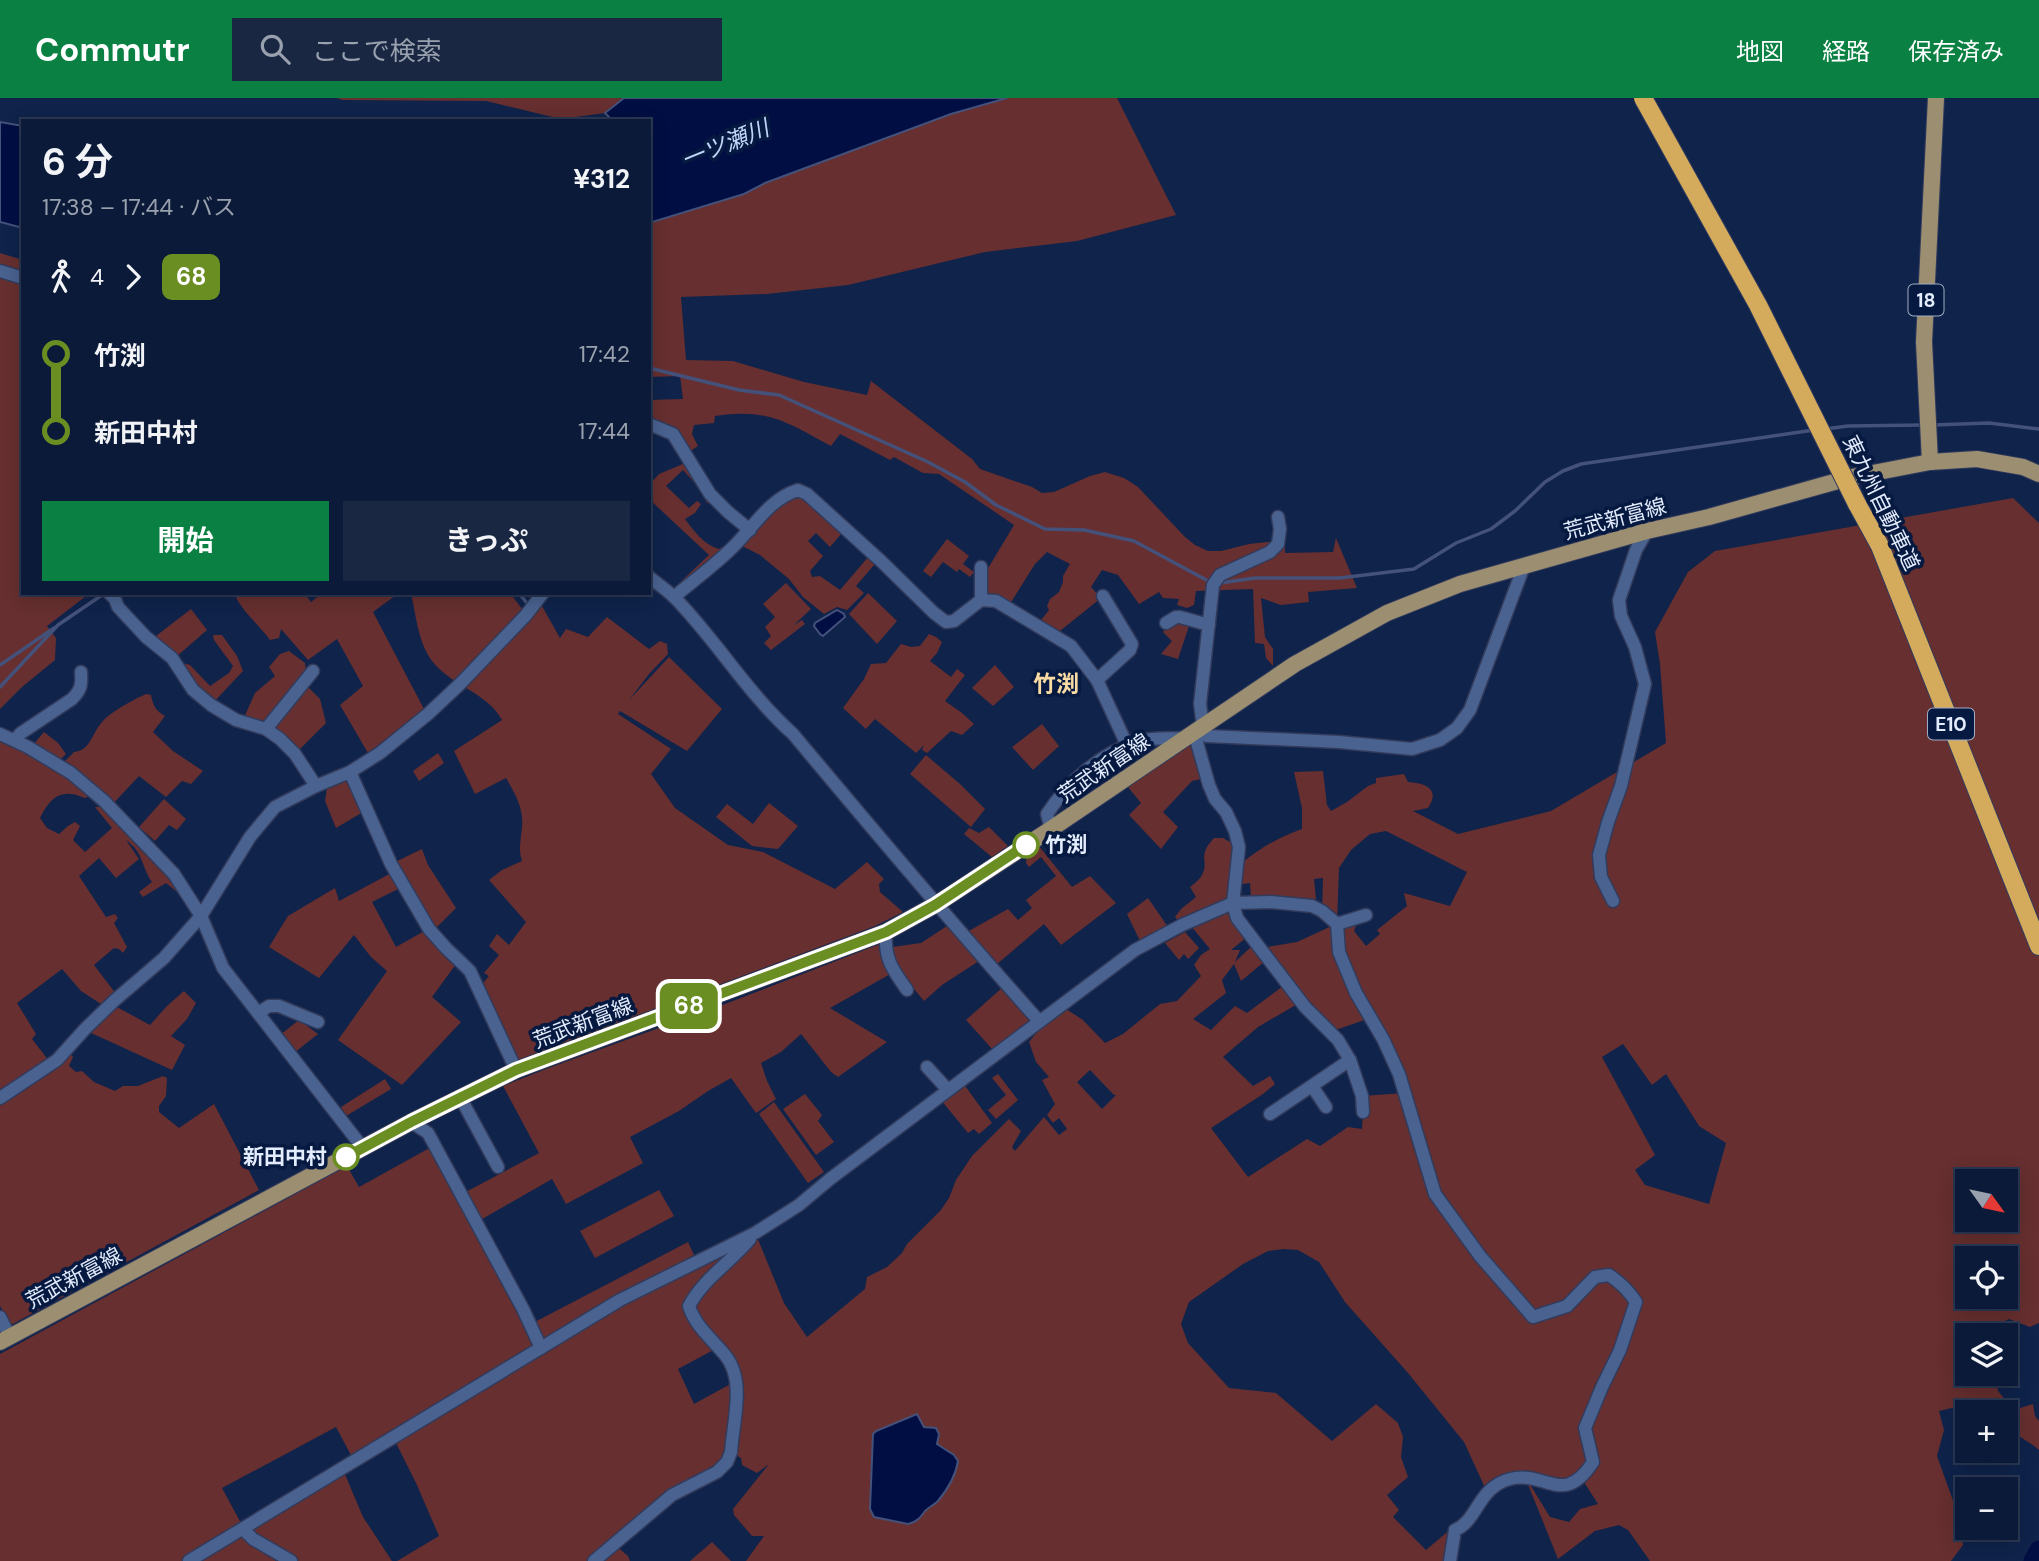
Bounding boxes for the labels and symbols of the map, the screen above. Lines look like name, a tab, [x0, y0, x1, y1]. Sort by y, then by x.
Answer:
water label: 一ツ瀬川	[677, 112, 776, 175]
road number: 18	[1909, 284, 1944, 316]
street label: 東九州自動車道	[1836, 431, 1926, 575]
street label: 荒武新富線	[1561, 492, 1669, 546]
district label: 竹渕	[1033, 669, 1079, 699]
road number: E10	[1928, 708, 1974, 740]
street label: 荒武新富線	[1053, 727, 1155, 809]
place label: 竹渕	[1045, 831, 1087, 859]
marker: 竹渕	[1013, 832, 1039, 858]
line badge: 68	[658, 983, 720, 1029]
street label: 荒武新富線	[529, 991, 637, 1055]
place label: 新田中村	[243, 1143, 327, 1171]
marker: 新田中村	[333, 1144, 359, 1170]
north arrow	[1955, 1169, 2018, 1232]
street label: 荒武新富線	[21, 1241, 127, 1315]

